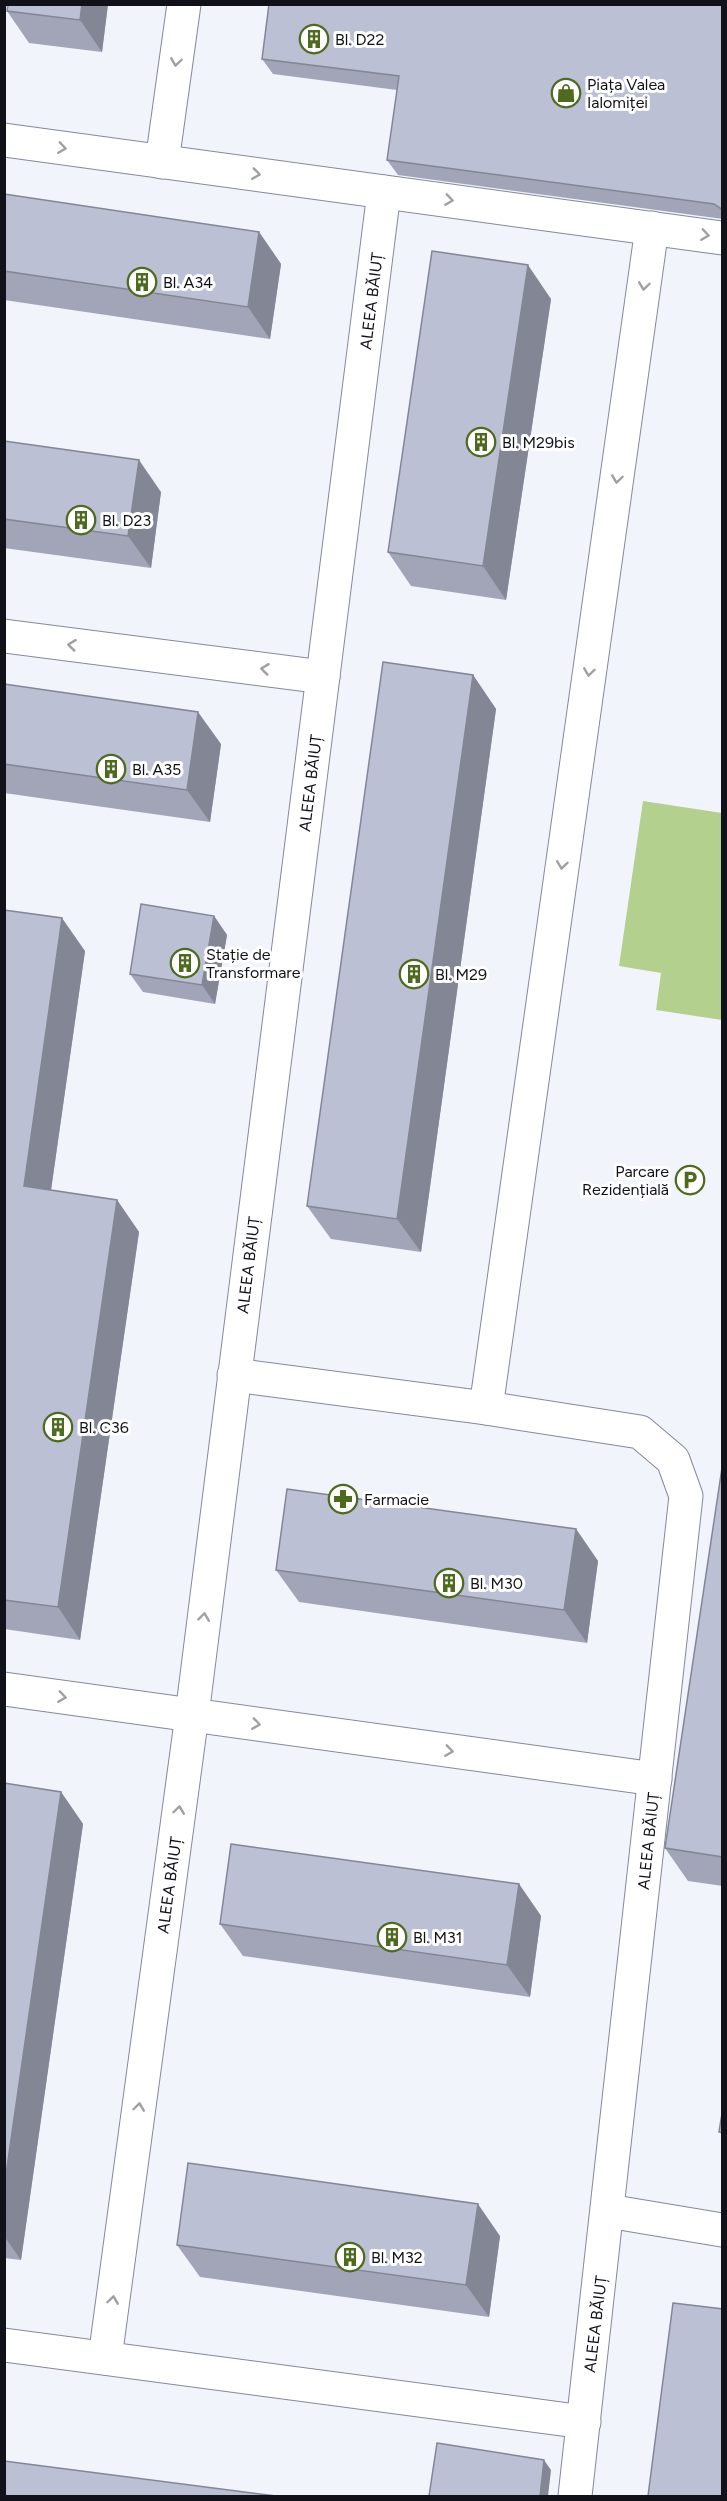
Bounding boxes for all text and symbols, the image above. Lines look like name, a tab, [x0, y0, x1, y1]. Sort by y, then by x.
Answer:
building icon: Bl. D22	[298, 23, 330, 55]
place label: Bl. D22	[335, 30, 384, 49]
one-way arrow	[170, 58, 182, 67]
place label: Piața Valea Ialomiței	[587, 75, 665, 112]
shop icon: Piața Valea Ialomiței	[550, 77, 582, 109]
one-way arrow	[58, 142, 67, 154]
one-way arrow	[251, 168, 260, 180]
one-way arrow	[444, 194, 454, 206]
one-way arrow	[700, 229, 709, 241]
street label: ALEEA BĂIUȚ	[356, 251, 387, 351]
building icon: Bl. A34	[126, 266, 158, 298]
place label: Bl. A34	[163, 273, 213, 292]
one-way arrow	[638, 281, 650, 290]
building icon: Bl. M29bis	[465, 426, 497, 458]
place label: Bl. M29bis	[502, 433, 575, 452]
one-way arrow	[611, 474, 623, 483]
building icon: Bl. D23	[65, 504, 97, 536]
place label: Bl. D23	[102, 511, 151, 530]
one-way arrow	[67, 639, 76, 651]
one-way arrow	[261, 664, 270, 676]
one-way arrow	[584, 667, 596, 677]
street label: ALEEA BĂIUȚ	[295, 733, 326, 833]
building icon: Bl. A35	[95, 753, 127, 785]
place label: Bl. A35	[132, 760, 181, 779]
one-way arrow	[557, 860, 569, 870]
place label: Stație de Transformare	[206, 945, 301, 982]
building icon: Stație de Transformare	[169, 947, 201, 979]
building icon: Bl. M29	[398, 958, 430, 990]
place label: Bl. M29	[435, 965, 487, 984]
place label: Parcare Rezidențială	[582, 1162, 669, 1199]
parking icon: Parcare Rezidențială	[674, 1164, 706, 1196]
street label: ALEEA BĂIUȚ	[233, 1215, 264, 1315]
building icon: Bl. C36	[42, 1411, 74, 1443]
place label: Bl. C36	[79, 1418, 129, 1437]
pharmacy icon: Farmacie	[327, 1483, 359, 1515]
place label: Farmacie	[364, 1490, 429, 1509]
building icon: Bl. M30	[433, 1567, 465, 1599]
place label: Bl. M30	[470, 1574, 523, 1593]
one-way arrow	[197, 1612, 210, 1621]
one-way arrow	[58, 1691, 67, 1703]
one-way arrow	[251, 1718, 260, 1730]
one-way arrow	[444, 1744, 453, 1756]
street label: ALEEA BĂIUȚ	[634, 1791, 663, 1891]
one-way arrow	[172, 1805, 184, 1815]
street label: ALEEA BĂIUȚ	[153, 1835, 186, 1935]
building icon: Bl. M31	[376, 1921, 408, 1953]
place label: Bl. M31	[413, 1928, 462, 1947]
one-way arrow	[132, 2103, 144, 2112]
building icon: Bl. M32	[334, 2241, 366, 2273]
place label: Bl. M32	[371, 2248, 423, 2267]
street label: ALEEA BĂIUȚ	[580, 2274, 611, 2374]
one-way arrow	[106, 2296, 118, 2305]

